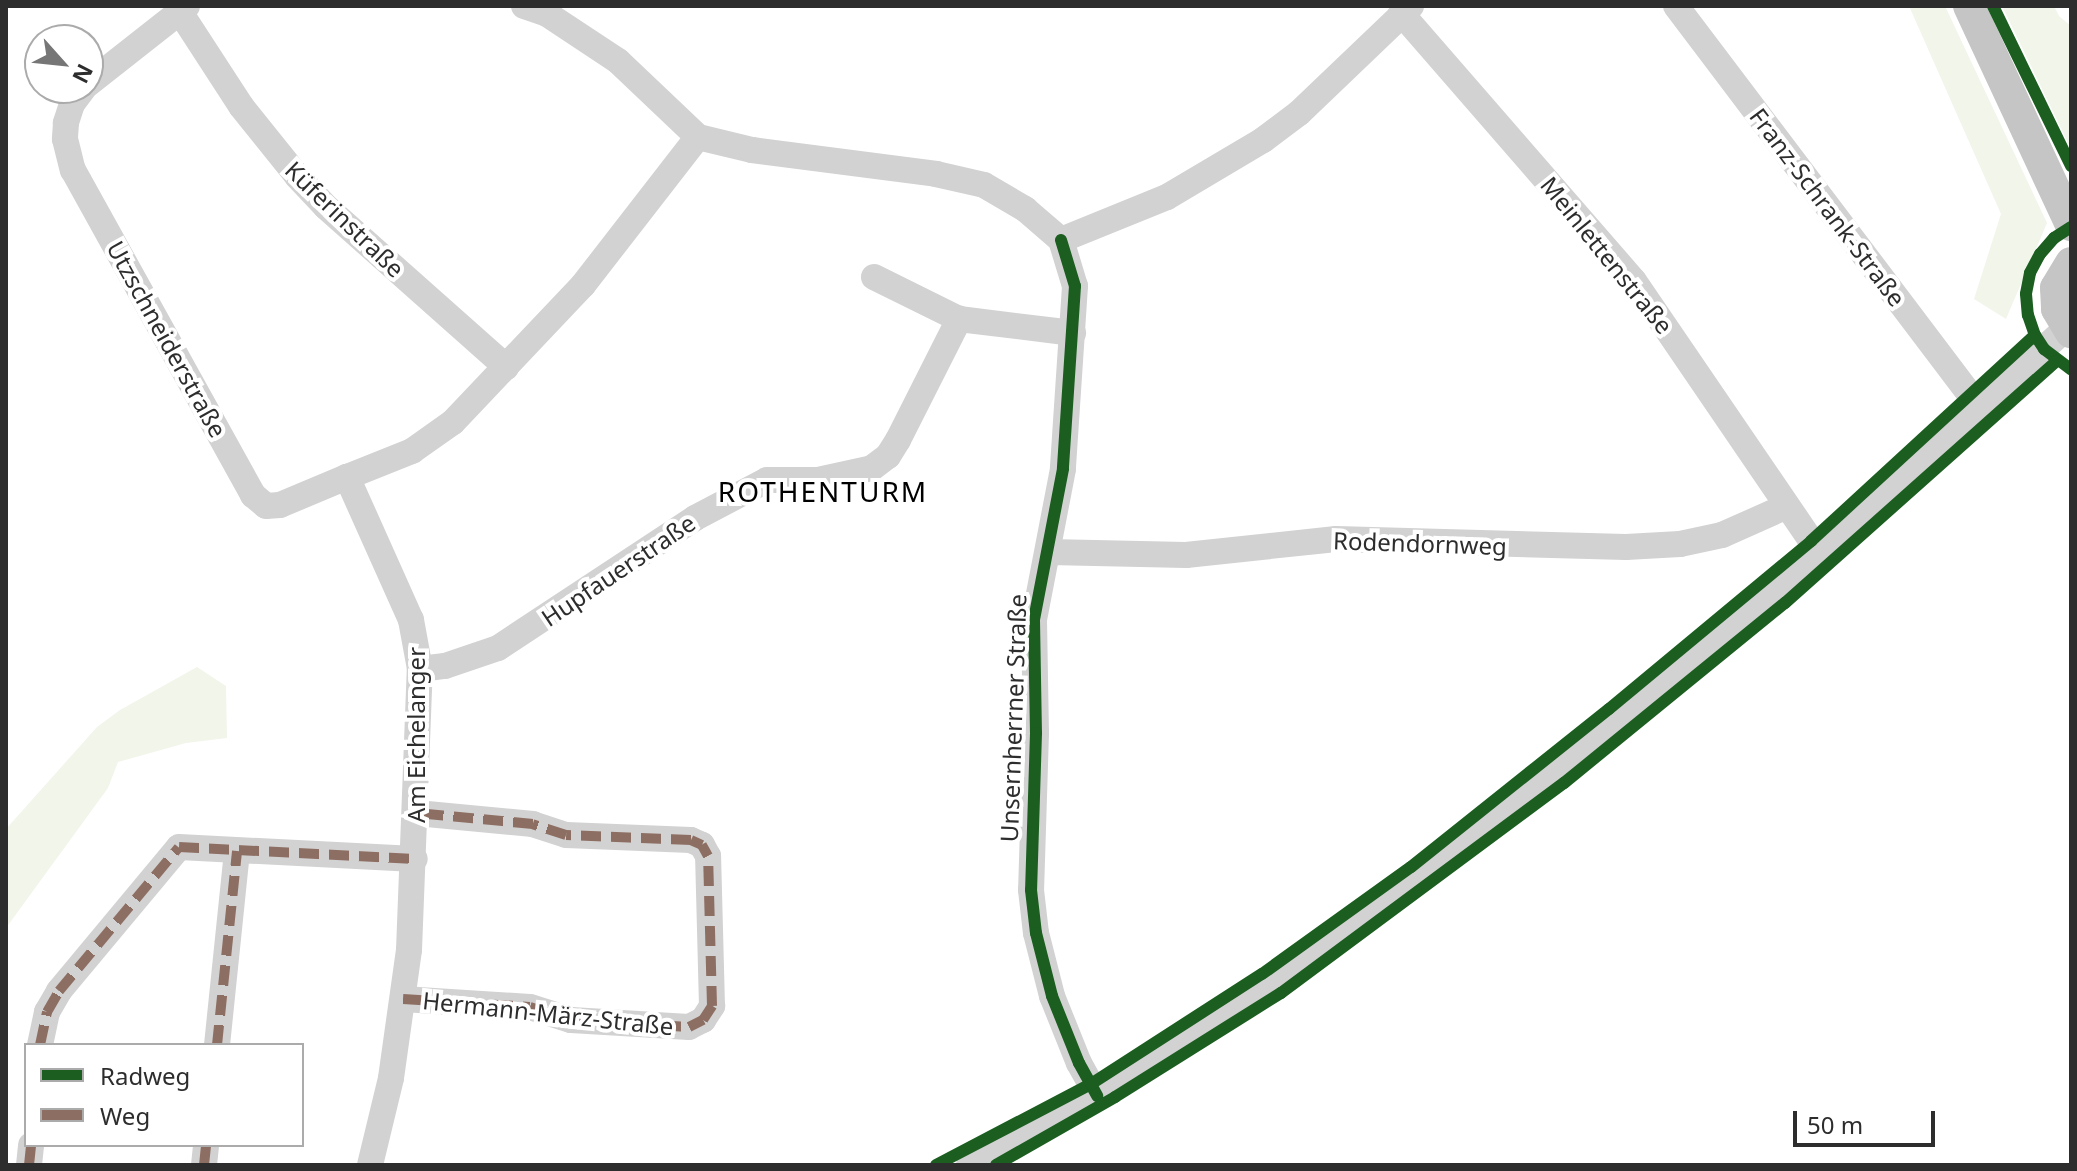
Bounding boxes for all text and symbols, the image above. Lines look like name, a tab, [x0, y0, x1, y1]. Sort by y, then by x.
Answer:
north arrow	[24, 24, 104, 104]
text: N	[66, 59, 101, 89]
street label: Franz-Schrank-Straße	[1744, 102, 1912, 312]
street label: Küferinstraße	[280, 155, 410, 283]
street label: Meinlettenstraße	[1535, 171, 1679, 339]
street label: Utzschneiderstraße	[101, 236, 233, 442]
district label: ROTHENTURM	[718, 474, 928, 508]
street label: Hupfauerstraße	[536, 508, 700, 632]
street label: Rodendornweg	[1333, 526, 1507, 560]
street label: Unsernherrner Straße	[994, 593, 1032, 843]
street label: Am Eichelanger	[402, 647, 430, 823]
street label: Hermann-März-Straße	[421, 986, 675, 1040]
legend	[24, 1043, 304, 1147]
text: Radweg	[100, 1059, 190, 1092]
scale bar	[1797, 1095, 1939, 1145]
text: Weg	[100, 1099, 150, 1132]
text: 50 m	[1807, 1108, 1863, 1141]

